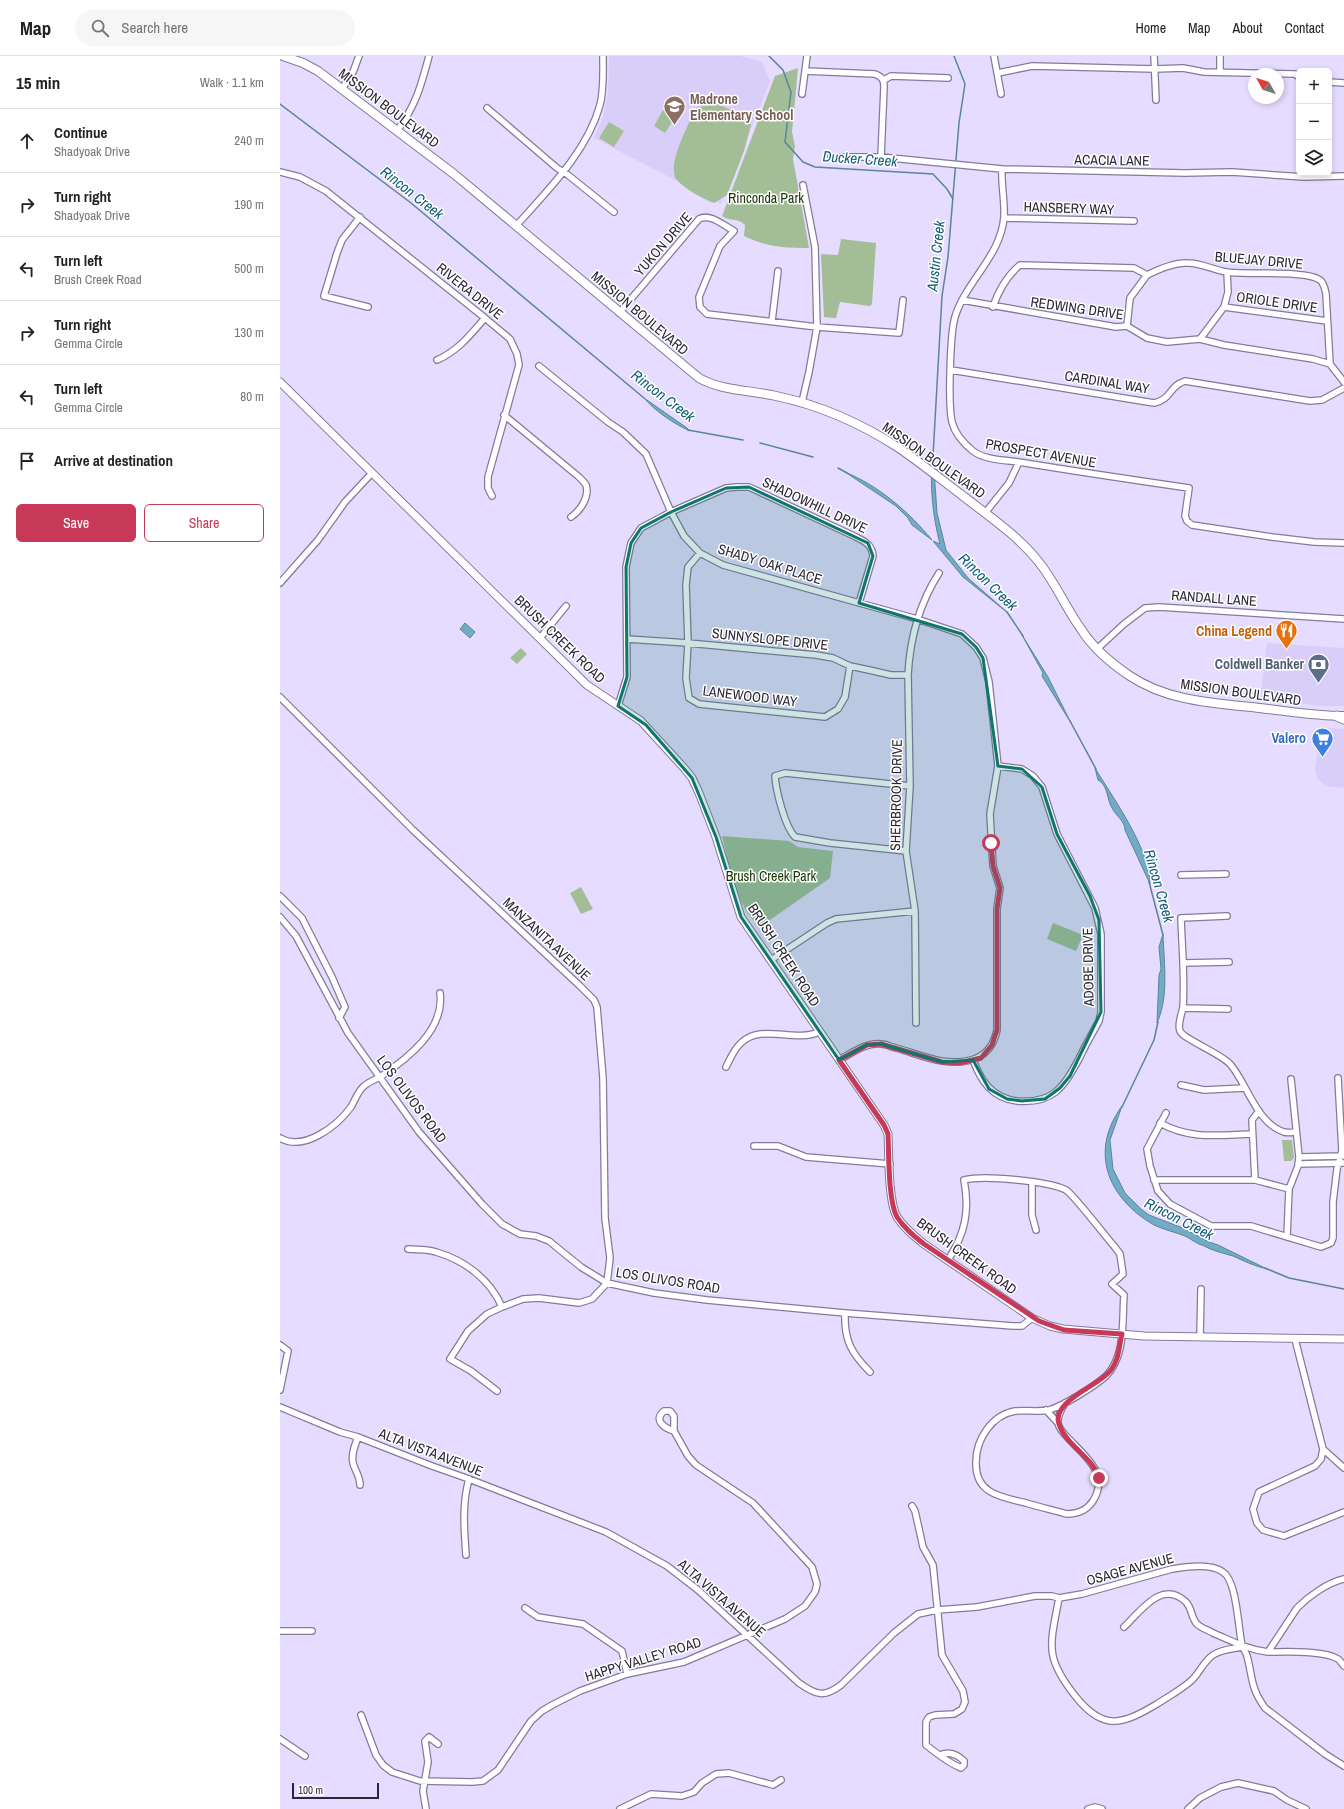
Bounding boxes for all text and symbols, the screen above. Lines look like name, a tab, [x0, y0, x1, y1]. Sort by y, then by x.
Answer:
search box	[75, 10, 355, 46]
text: Map	[20, 15, 51, 41]
icon: search	[89, 17, 111, 39]
text: Search here	[121, 17, 188, 38]
text: Home	[1135, 19, 1166, 37]
text: Map	[1188, 19, 1210, 37]
text: About	[1232, 19, 1262, 37]
text: Contact	[1284, 19, 1324, 37]
street label: MISSION BOULEVARD	[335, 64, 443, 152]
north arrow	[1248, 68, 1284, 104]
map controls	[1296, 68, 1332, 176]
button: +	[1296, 68, 1332, 104]
text: 15 min	[16, 71, 60, 94]
text: Walk · 1.1 km	[200, 74, 264, 91]
place label: Madrone Elementary School	[690, 90, 793, 124]
school or university icon: Madrone Elementary School	[662, 94, 688, 127]
button: −	[1296, 104, 1332, 140]
text: Continue	[54, 122, 107, 143]
icon: ahead	[16, 130, 38, 152]
text: 240 m	[234, 132, 264, 149]
button: layers	[1296, 140, 1332, 176]
text: Shadyoak Drive	[54, 143, 130, 160]
water label: Ducker Creek	[822, 145, 899, 172]
street label: ACACIA LANE	[1073, 150, 1150, 170]
water label: Rincon Creek	[376, 161, 449, 225]
text: Turn right	[54, 186, 111, 207]
park label: Rinconda Park	[728, 189, 804, 207]
icon: right	[16, 194, 38, 216]
text: 190 m	[234, 196, 264, 213]
street label: HANSBERY WAY	[1023, 197, 1115, 219]
text: Shadyoak Drive	[54, 207, 130, 224]
street label: YUKON DRIVE	[630, 208, 696, 280]
water label: Austin Creek	[921, 219, 950, 293]
street label: BLUEJAY DRIVE	[1214, 247, 1304, 273]
text: Turn left	[54, 250, 102, 271]
icon: left	[16, 258, 38, 280]
street label: RIVERA DRIVE	[433, 259, 507, 323]
text: 500 m	[234, 260, 264, 277]
street label: MISSION BOULEVARD	[588, 267, 692, 359]
text: Brush Creek Road	[54, 271, 142, 288]
street label: ORIOLE DRIVE	[1235, 287, 1319, 317]
street label: REDWING DRIVE	[1029, 293, 1125, 323]
text: Turn right	[54, 314, 111, 335]
icon: right	[16, 322, 38, 344]
text: 130 m	[234, 324, 264, 341]
text: Gemma Circle	[54, 335, 123, 352]
water label: Rincon Creek	[627, 365, 700, 427]
street label: CARDINAL WAY	[1063, 366, 1151, 398]
text: Turn left	[54, 378, 102, 399]
icon: left	[16, 386, 38, 408]
text: 80 m	[240, 388, 264, 405]
text: Gemma Circle	[54, 399, 123, 416]
street label: MISSION BOULEVARD	[879, 418, 989, 502]
street label: PROSPECT AVENUE	[984, 434, 1098, 472]
icon: arrive	[16, 450, 38, 472]
text: Arrive at destination	[54, 450, 173, 471]
street label: SHADOWHILL DRIVE	[760, 473, 870, 537]
button: Save	[16, 504, 136, 542]
button: Share	[144, 504, 264, 542]
street label: SHADY OAK PLACE	[716, 540, 824, 588]
water label: Rincon Creek	[954, 548, 1023, 616]
street label: RANDALL LANE	[1171, 586, 1257, 610]
street label: BRUSH CREEK ROAD	[511, 591, 609, 687]
restaurant icon: China Legend	[1274, 618, 1300, 651]
place label: China Legend	[1196, 622, 1272, 640]
street label: SUNNYSLOPE DRIVE	[711, 624, 829, 654]
bank icon: Coldwell Banker	[1306, 651, 1332, 684]
place label: Coldwell Banker	[1215, 655, 1305, 673]
street label: MISSION BOULEVARD	[1180, 675, 1302, 709]
street label: LANEWOOD WAY	[702, 681, 799, 711]
supermarket icon: Valero	[1309, 725, 1335, 758]
place label: Valero	[1272, 729, 1306, 747]
street label: SHERBROOK DRIVE	[886, 739, 906, 851]
route start	[982, 834, 1000, 852]
water label: Rincon Creek	[1139, 847, 1180, 926]
park label: Brush Creek Park	[726, 867, 817, 885]
street label: MANZANITA AVENUE	[499, 894, 595, 984]
street label: BRUSH CREEK ROAD	[744, 900, 824, 1010]
street label: ADOBE DRIVE	[1078, 928, 1098, 1007]
street label: LOS OLIVOS ROAD	[373, 1052, 451, 1146]
water label: Rincon Creek	[1141, 1192, 1218, 1245]
street label: BRUSH CREEK ROAD	[913, 1214, 1021, 1298]
street label: LOS OLIVOS ROAD	[615, 1263, 721, 1297]
street label: ALTA VISTA AVENUE	[375, 1423, 486, 1480]
route end	[1090, 1469, 1108, 1487]
street label: OSAGE AVENUE	[1084, 1549, 1176, 1589]
street label: ALTA VISTA AVENUE	[674, 1554, 770, 1641]
street label: HAPPY VALLEY ROAD	[583, 1633, 703, 1685]
scale bar	[292, 1781, 379, 1800]
text: 100 m	[298, 1783, 323, 1797]

